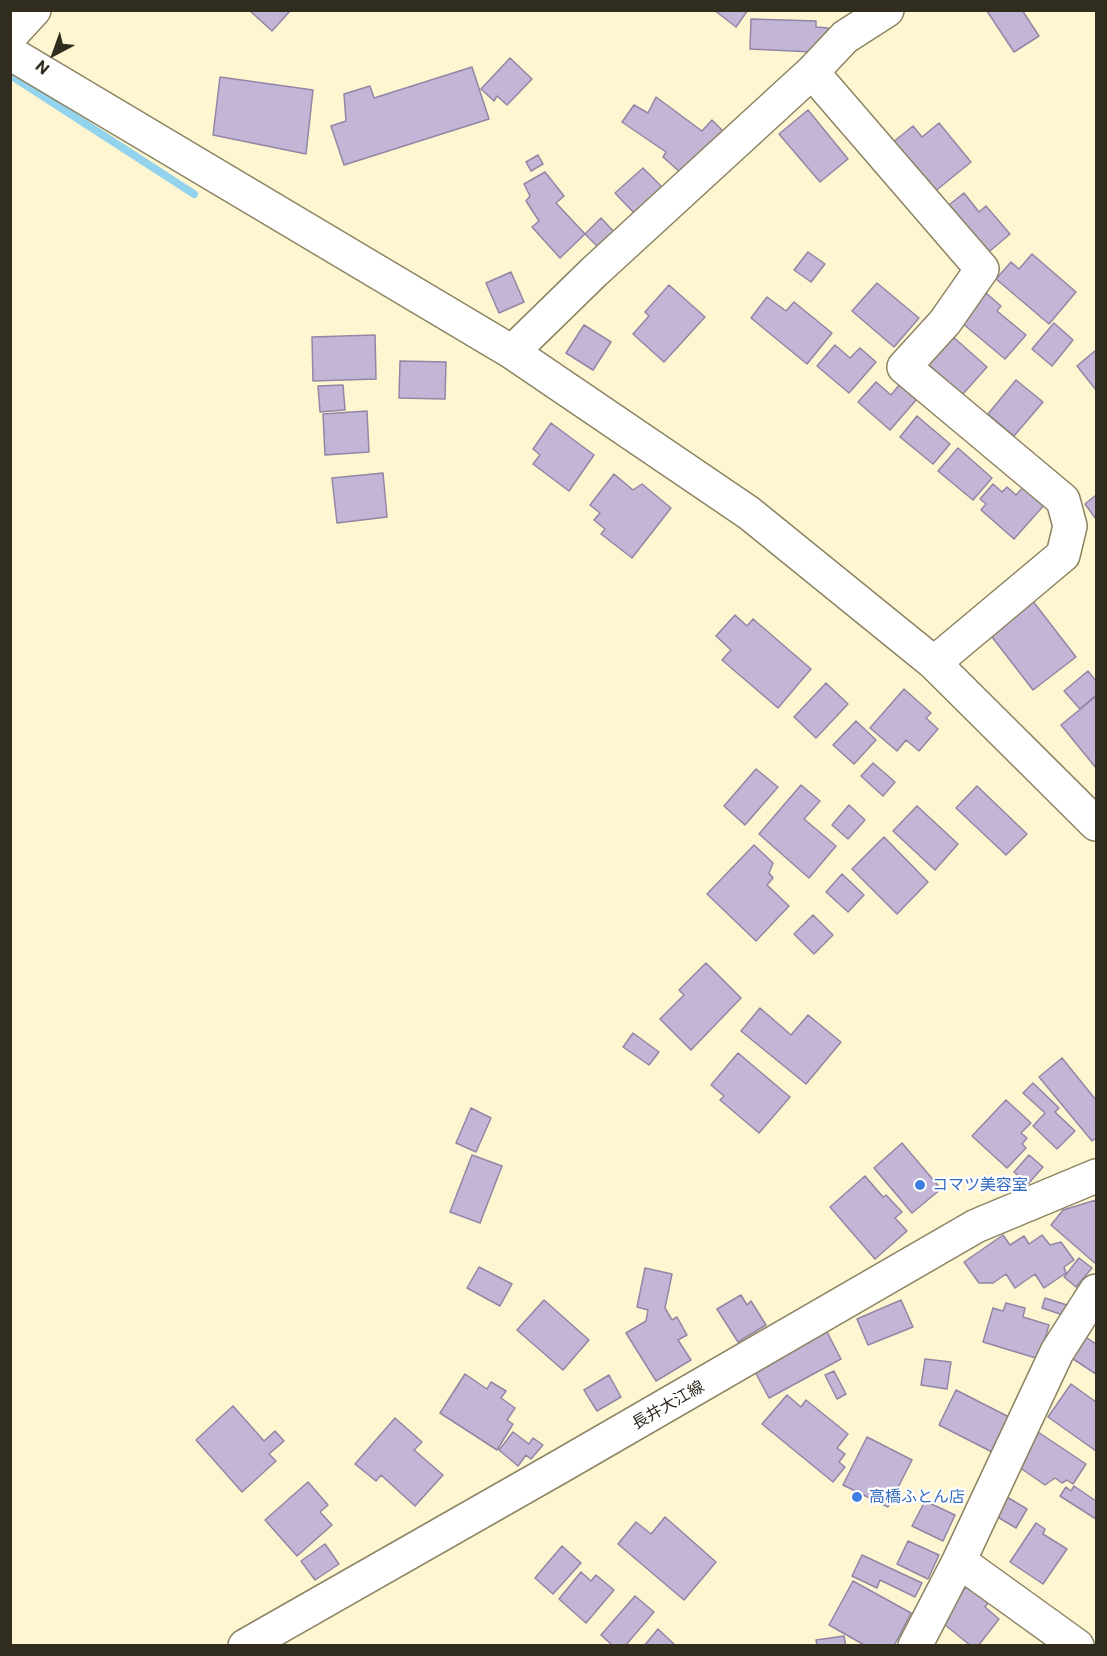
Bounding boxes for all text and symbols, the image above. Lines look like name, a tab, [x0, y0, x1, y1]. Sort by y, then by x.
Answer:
north arrow	[24, 24, 84, 84]
text: N	[31, 57, 53, 79]
place label: コマツ美容室	[932, 1175, 1028, 1195]
marker: コマツ美容室	[913, 1178, 927, 1192]
street label: 長井大江線	[629, 1377, 707, 1433]
place label: 高橋ふとん店	[869, 1487, 965, 1507]
marker: 高橋ふとん店	[850, 1490, 864, 1504]

